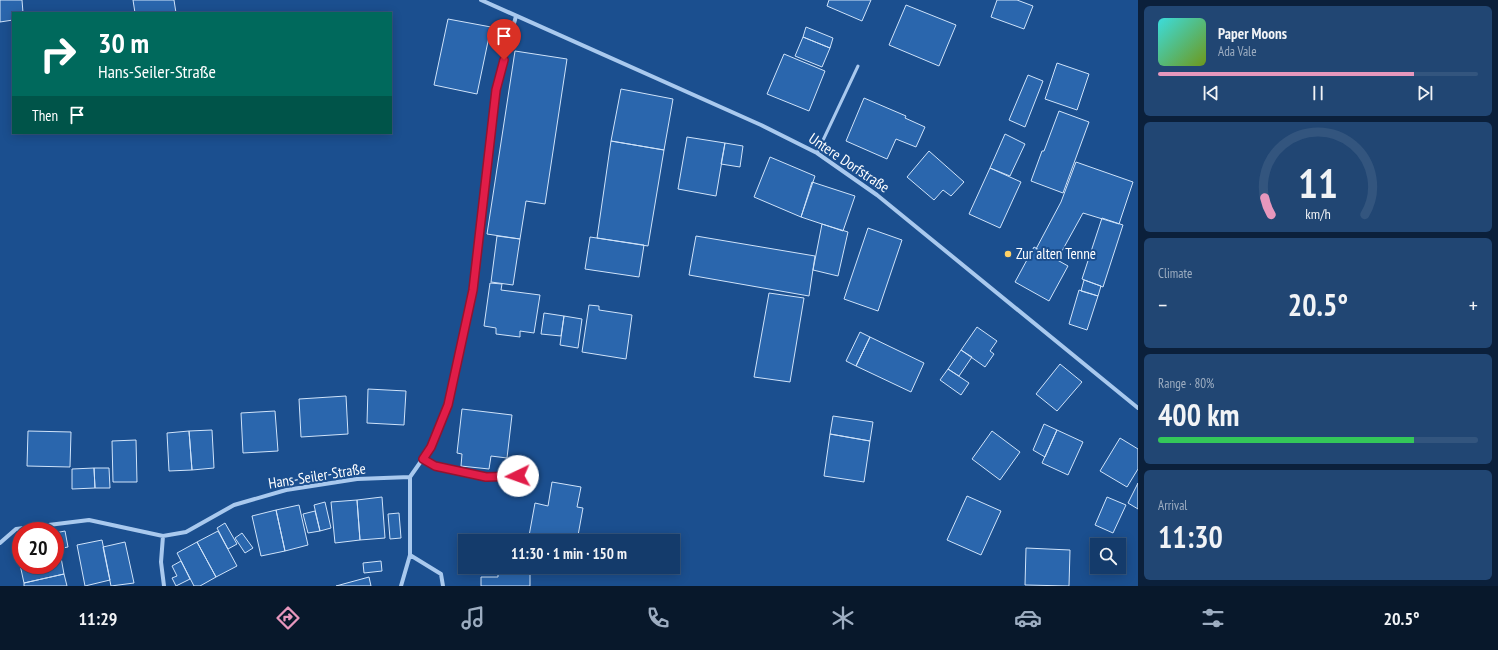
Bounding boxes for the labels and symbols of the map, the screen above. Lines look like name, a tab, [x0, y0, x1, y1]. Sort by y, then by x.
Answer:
pin	[487, 19, 521, 60]
street label: Untere Dorfstraße	[805, 129, 893, 197]
place label: Zur alten Tenne	[1016, 244, 1096, 263]
marker: Zur alten Tenne	[1003, 249, 1013, 259]
position arrow	[497, 455, 539, 497]
street label: Hans-Seiler-Straße	[267, 458, 367, 493]
speed limit sign: 20	[12, 522, 64, 574]

